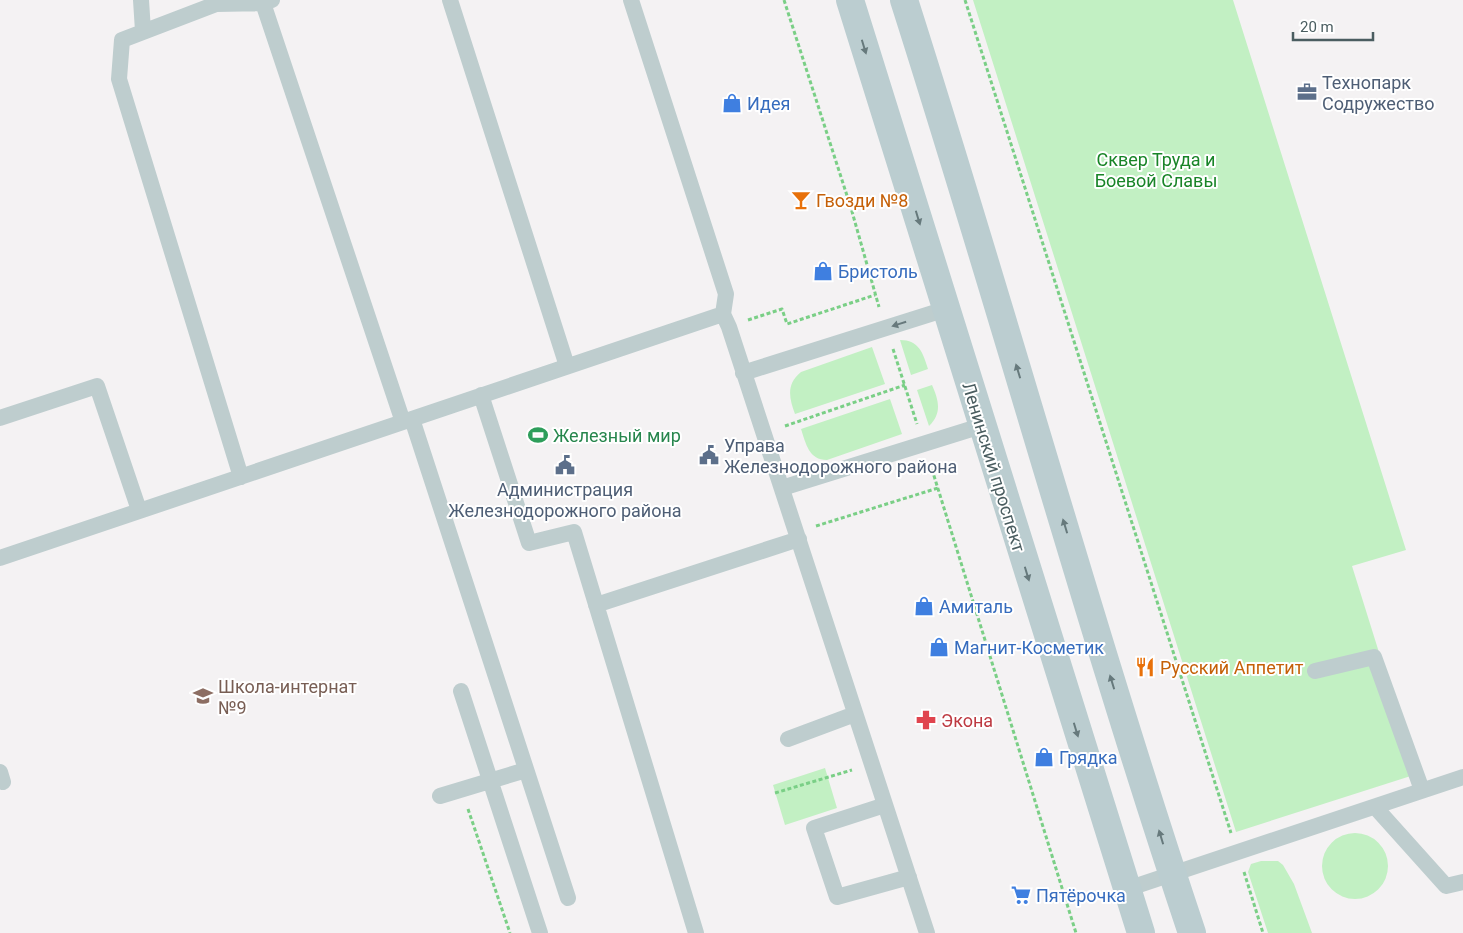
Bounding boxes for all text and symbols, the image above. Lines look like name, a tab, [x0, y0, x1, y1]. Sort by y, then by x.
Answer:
scale bar	[1293, 10, 1373, 42]
text: 20 m	[1300, 18, 1334, 36]
one-way arrow	[861, 39, 869, 54]
place label: Технопарк Содружество	[1322, 72, 1435, 114]
office icon: Технопарк Содружество	[1296, 81, 1318, 103]
shop icon: Идея	[721, 92, 743, 114]
place label: Идея	[747, 93, 790, 114]
park label: Сквер Труда и Боевой Славы	[1095, 149, 1217, 191]
bar icon: Гвозди №8	[790, 189, 812, 211]
place label: Гвозди №8	[816, 190, 908, 211]
one-way arrow	[915, 211, 922, 226]
shop icon: Бристоль	[812, 260, 834, 282]
place label: Бристоль	[838, 261, 918, 282]
one-way arrow	[892, 320, 907, 328]
one-way arrow	[1014, 363, 1022, 378]
street label: Ленинский проспект	[958, 380, 1030, 555]
sports icon: Железный мир	[527, 424, 549, 446]
place label: Железный мир	[553, 425, 681, 446]
place label: Управа Железнодорожного района	[724, 435, 957, 477]
public building icon: Управа Железнодорожного района	[698, 444, 720, 466]
public building icon: Администрация Железнодорожного района	[554, 454, 576, 476]
place label: Администрация Железнодорожного района	[448, 479, 682, 521]
one-way arrow	[1061, 519, 1069, 534]
one-way arrow	[1024, 567, 1032, 582]
shop icon: Амиталь	[913, 595, 935, 617]
place label: Амиталь	[939, 596, 1013, 617]
shop icon: Магнит-Косметик	[928, 636, 950, 658]
place label: Магнит-Косметик	[954, 637, 1104, 658]
restaurant icon: Русский Аппетит	[1134, 656, 1156, 678]
place label: Русский Аппетит	[1160, 657, 1304, 678]
one-way arrow	[1108, 674, 1116, 689]
place label: Школа-интернат №9	[218, 676, 357, 718]
school or university icon: Школа-интернат №9	[192, 685, 214, 707]
pharmacy icon: Экона	[915, 709, 937, 731]
place label: Экона	[941, 710, 993, 731]
one-way arrow	[1072, 722, 1080, 737]
shop icon: Грядка	[1033, 746, 1055, 768]
place label: Грядка	[1059, 747, 1118, 768]
one-way arrow	[1156, 829, 1164, 844]
supermarket icon: Пятёрочка	[1010, 884, 1032, 906]
place label: Пятёрочка	[1036, 885, 1126, 906]

